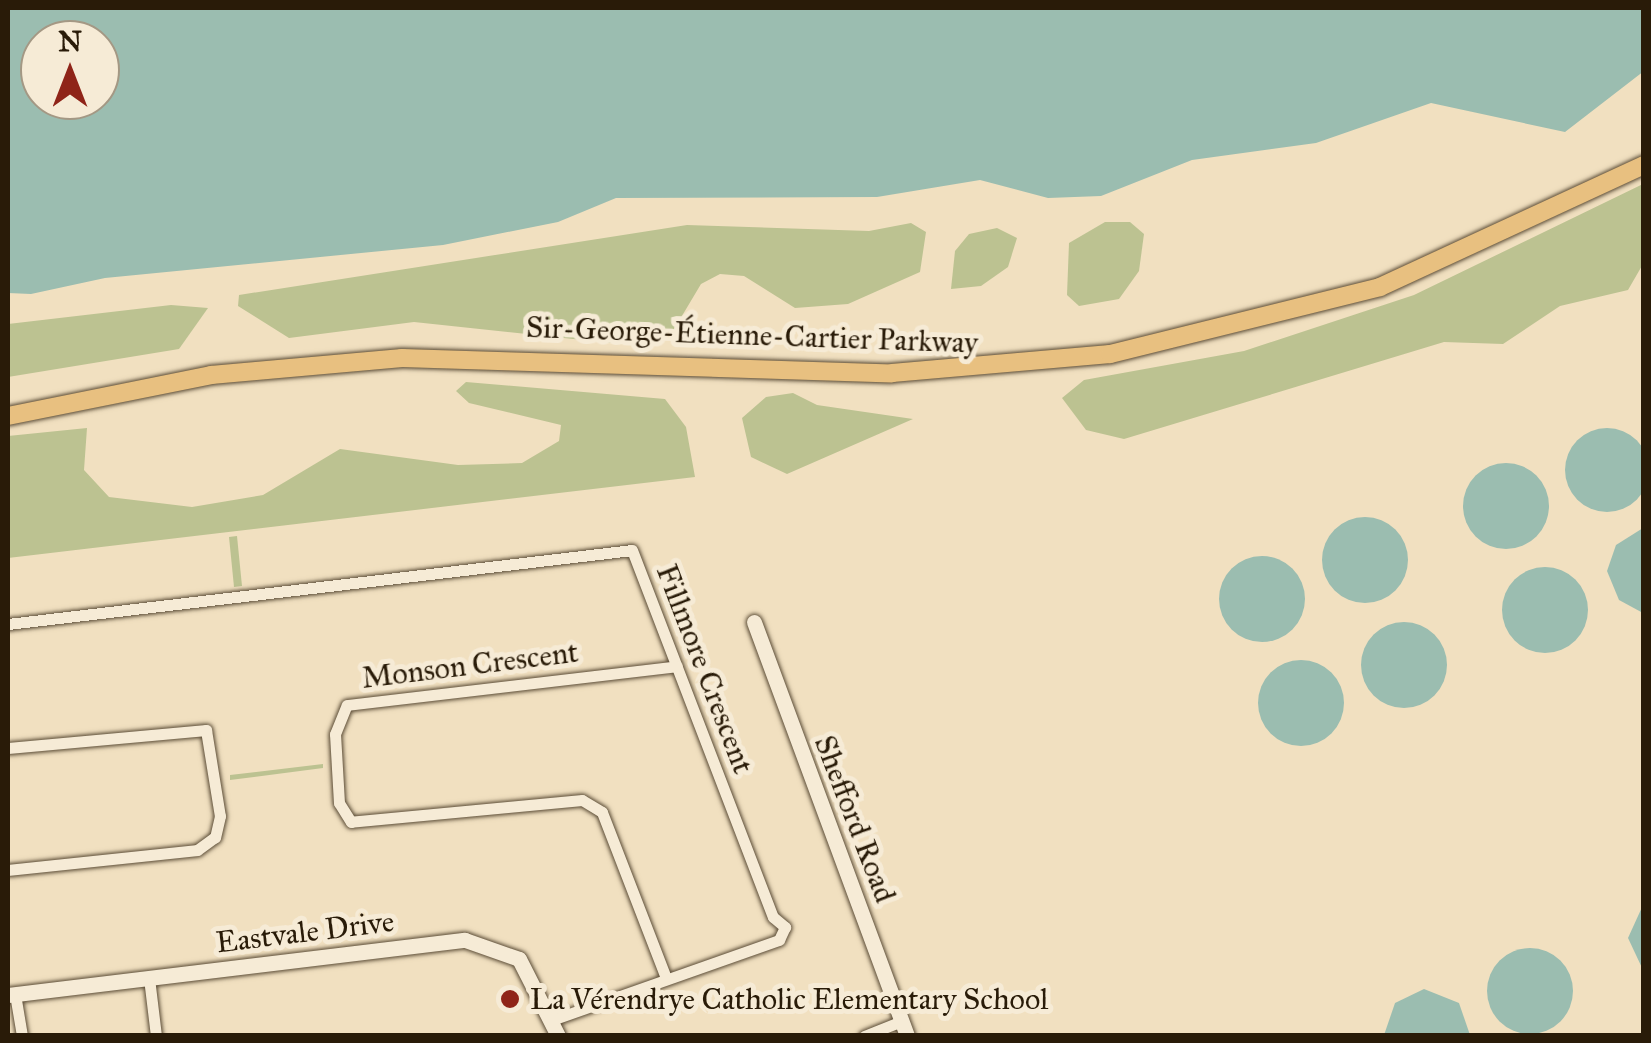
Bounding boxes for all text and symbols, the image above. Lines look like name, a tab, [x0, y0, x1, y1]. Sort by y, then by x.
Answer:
north arrow	[20, 20, 120, 120]
text: N	[58, 24, 82, 59]
street label: Sir-George-Étienne-Cartier Parkway	[525, 309, 979, 361]
street label: Fillmore Crescent	[649, 559, 761, 779]
street label: Monson Crescent	[360, 634, 580, 696]
street label: Shefford Road	[807, 730, 903, 908]
street label: Eastvale Drive	[214, 903, 396, 961]
place label: La Vérendrye Catholic Elementary School	[530, 981, 1048, 1017]
marker: La Vérendrye Catholic Elementary School	[499, 988, 521, 1010]

